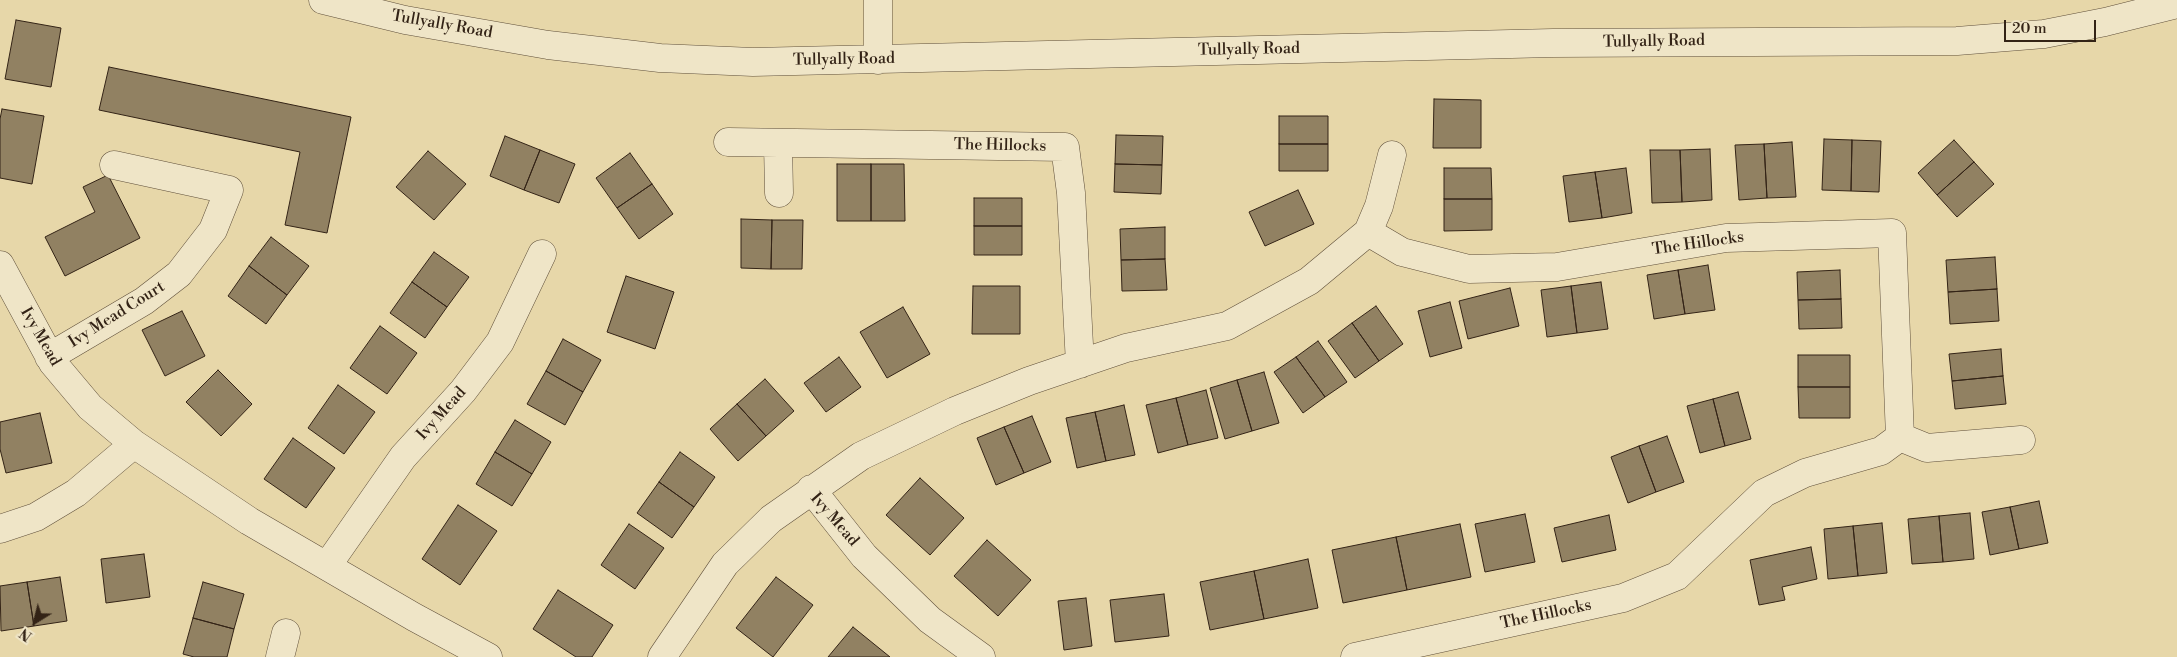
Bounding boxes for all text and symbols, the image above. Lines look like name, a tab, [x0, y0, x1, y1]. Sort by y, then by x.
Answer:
street label: Tullyally Road	[390, 7, 494, 43]
scale bar	[2007, 10, 2100, 42]
text: 20 m	[2012, 19, 2047, 38]
street label: Tullyally Road	[1603, 32, 1705, 52]
street label: Tullyally Road	[1198, 40, 1300, 60]
street label: Tullyally Road	[793, 50, 895, 70]
street label: The Hillocks	[954, 136, 1046, 156]
street label: The Hillocks	[1651, 228, 1745, 260]
street label: Ivy Mead Court	[65, 278, 169, 352]
street label: Ivy Mead	[16, 304, 64, 370]
street label: Ivy Mead	[413, 384, 471, 444]
street label: Ivy Mead	[806, 489, 862, 551]
street label: The Hillocks	[1499, 596, 1593, 634]
north arrow	[10, 597, 60, 647]
text: N	[16, 624, 36, 645]

